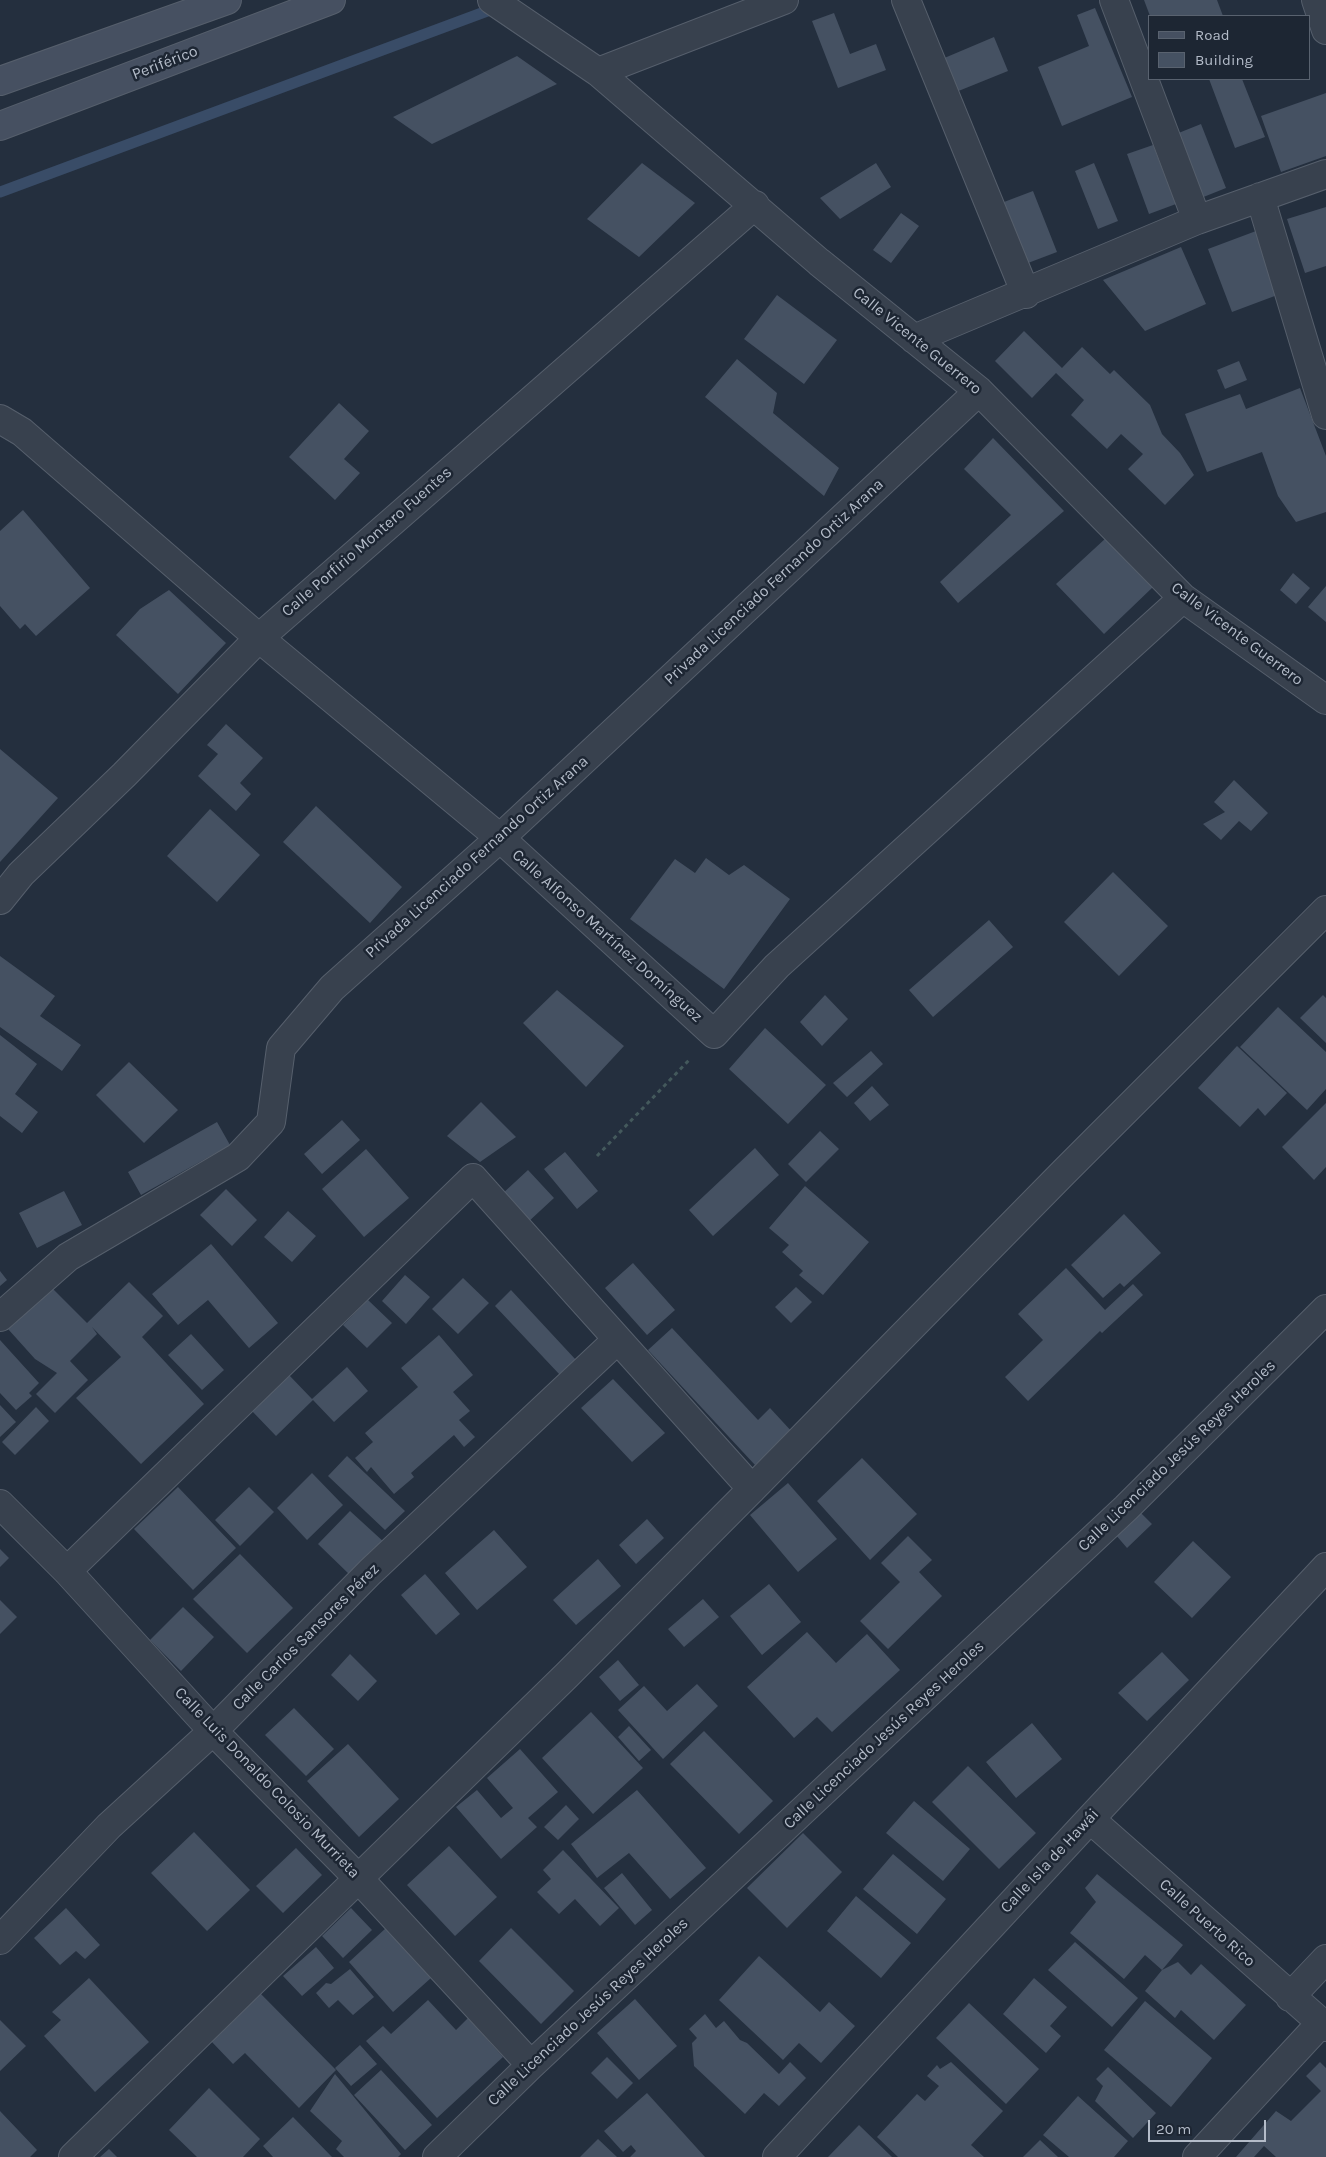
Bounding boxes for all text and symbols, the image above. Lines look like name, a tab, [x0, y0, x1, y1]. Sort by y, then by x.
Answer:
legend	[1148, 15, 1311, 80]
text: Road	[1195, 26, 1230, 44]
street label: Periférico	[129, 42, 201, 84]
text: Building	[1195, 51, 1253, 69]
street label: Calle Vicente Guerrero	[849, 283, 985, 399]
street label: Calle Porfirio Montero Fuentes	[278, 463, 456, 621]
street label: Privada Licenciado Fernando Ortiz Arana	[660, 475, 888, 689]
street label: Calle Vicente Guerrero	[1167, 578, 1307, 690]
street label: Privada Licenciado Fernando Ortiz Arana	[362, 752, 592, 962]
street label: Calle Alfonso Martínez Domínguez	[508, 845, 706, 1027]
street label: Calle Licenciado Jesús Reyes Heroles	[1074, 1356, 1280, 1556]
street label: Calle Carlos Sansores Pérez	[229, 1560, 383, 1714]
street label: Calle Licenciado Jesús Reyes Heroles	[780, 1637, 988, 1833]
street label: Calle Luis Donaldo Colosio Murrieta	[170, 1683, 364, 1883]
street label: Calle Isla de Hawái	[997, 1805, 1103, 1917]
street label: Calle Puerto Rico	[1155, 1875, 1259, 1971]
street label: Calle Licenciado Jesús Reyes Heroles	[484, 1914, 692, 2110]
scale bar	[1151, 2110, 1268, 2142]
text: 20 m	[1156, 2120, 1191, 2138]

